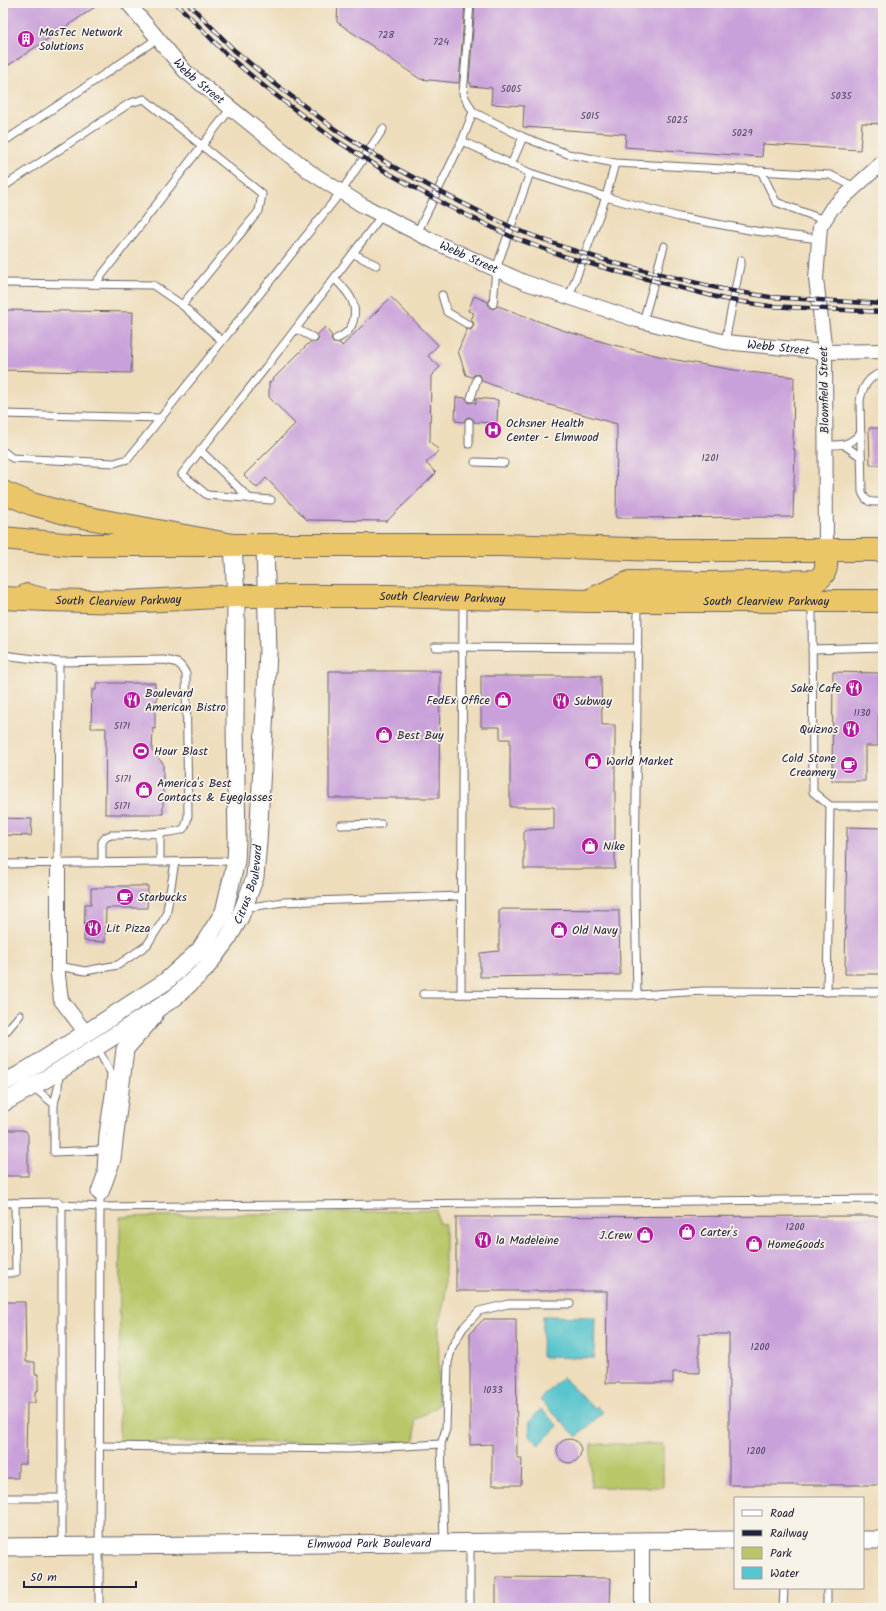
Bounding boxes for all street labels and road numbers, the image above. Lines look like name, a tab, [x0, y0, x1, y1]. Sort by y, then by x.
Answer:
street label: Webb Street	[168, 54, 229, 110]
street label: Webb Street	[436, 236, 501, 279]
street label: Webb Street	[746, 335, 811, 360]
street label: Bloomfield Street	[814, 346, 835, 434]
street label: South Clearview Parkway	[379, 587, 506, 609]
street label: South Clearview Parkway	[55, 590, 182, 612]
street label: South Clearview Parkway	[703, 592, 830, 611]
street label: Citrus Boulevard	[229, 843, 268, 928]
street label: Elmwood Park Boulevard	[307, 1534, 432, 1554]

